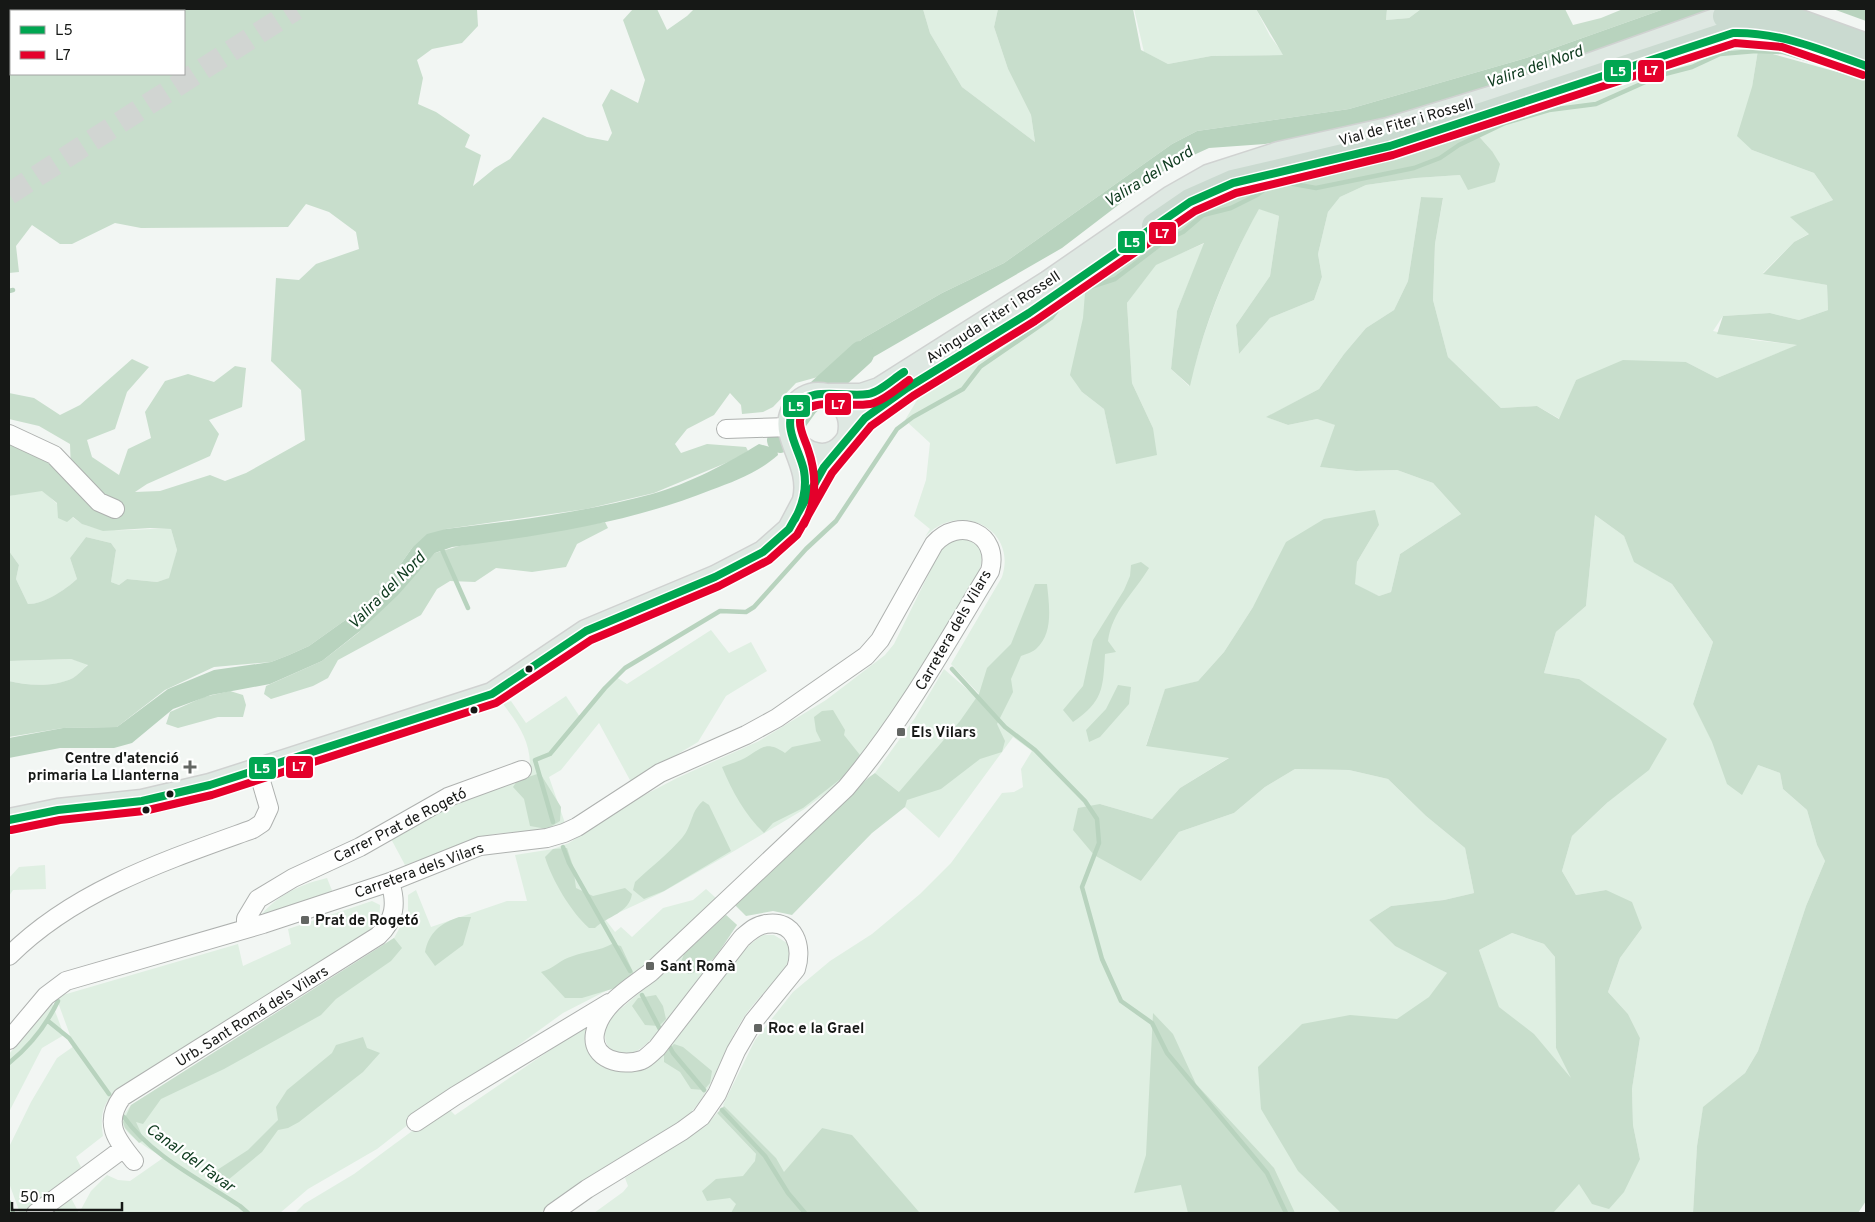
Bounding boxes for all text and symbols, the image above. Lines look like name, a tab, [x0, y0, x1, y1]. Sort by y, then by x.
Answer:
legend	[10, 10, 185, 75]
text: L5	[55, 22, 73, 41]
water label: Valira del Nord	[1484, 42, 1587, 94]
text: L7	[55, 47, 71, 66]
line badge: L5	[1603, 59, 1632, 83]
line badge: L7	[1637, 59, 1665, 83]
text: L7	[1644, 63, 1658, 80]
text: L5	[1610, 64, 1626, 81]
street label: Vial de Fiter i Rossell	[1337, 95, 1476, 152]
water label: Valira del Nord	[1101, 142, 1198, 213]
line badge: L7	[1148, 221, 1177, 245]
text: L7	[1155, 226, 1169, 243]
line badge: L5	[1117, 230, 1146, 254]
text: L5	[1124, 235, 1140, 252]
street label: Avinguda Fiter i Rossell	[923, 268, 1065, 369]
line badge: L7	[824, 392, 852, 416]
line badge: L5	[782, 394, 811, 418]
text: L7	[831, 397, 845, 414]
text: L5	[788, 399, 804, 416]
water label: Valira del Nord	[345, 548, 431, 634]
street label: Carretera dels Vilars	[912, 567, 997, 695]
unlabelled marker	[524, 664, 534, 674]
unlabelled marker	[469, 705, 479, 715]
place label: Els Vilars	[911, 724, 976, 743]
marker: Els Vilars	[895, 726, 907, 738]
place label: Centre d'atenció primaria La Llanterna	[28, 750, 179, 786]
line badge: L7	[285, 755, 314, 779]
line badge: L5	[248, 756, 277, 780]
text: L7	[292, 759, 306, 776]
marker: Centre d'atenció primaria La Llanterna	[183, 760, 197, 774]
text: L5	[254, 761, 270, 778]
street label: Carrer Prat de Rogetó	[331, 785, 470, 868]
unlabelled marker	[165, 789, 175, 799]
unlabelled marker	[141, 805, 151, 815]
street label: Carretera dels Vilars	[352, 839, 487, 904]
place label: Prat de Rogetó	[315, 912, 419, 931]
marker: Prat de Rogetó	[299, 914, 311, 926]
place label: Sant Romà	[660, 958, 736, 977]
marker: Sant Romà	[644, 960, 656, 972]
street label: Urb. Sant Romá dels Vilars	[173, 962, 333, 1072]
place label: Roc e la Grael	[768, 1020, 864, 1039]
marker: Roc e la Grael	[752, 1022, 764, 1034]
water label: Canal del Favar	[142, 1120, 240, 1199]
scale bar	[12, 1180, 122, 1212]
text: 50 m	[20, 1189, 55, 1208]

